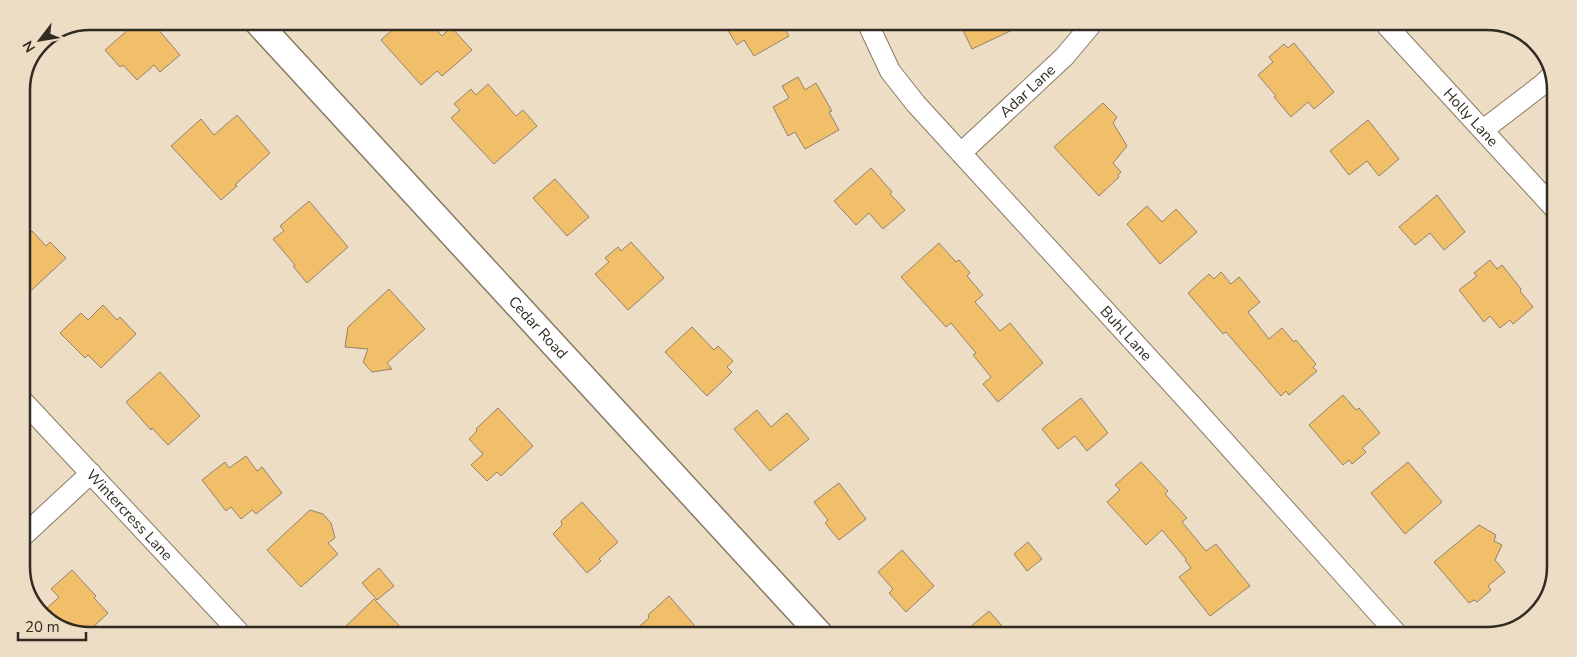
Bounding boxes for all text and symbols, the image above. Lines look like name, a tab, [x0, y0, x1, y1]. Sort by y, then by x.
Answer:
north arrow	[15, 15, 65, 65]
text: N	[18, 37, 40, 56]
street label: Adar Lane	[995, 60, 1060, 122]
street label: Holly Lane	[1439, 84, 1503, 151]
street label: Cedar Road	[504, 292, 572, 363]
street label: Buhl Lane	[1096, 302, 1156, 365]
street label: Wintercress Lane	[82, 465, 177, 565]
scale bar	[18, 610, 85, 642]
text: 20 m	[25, 617, 60, 637]

